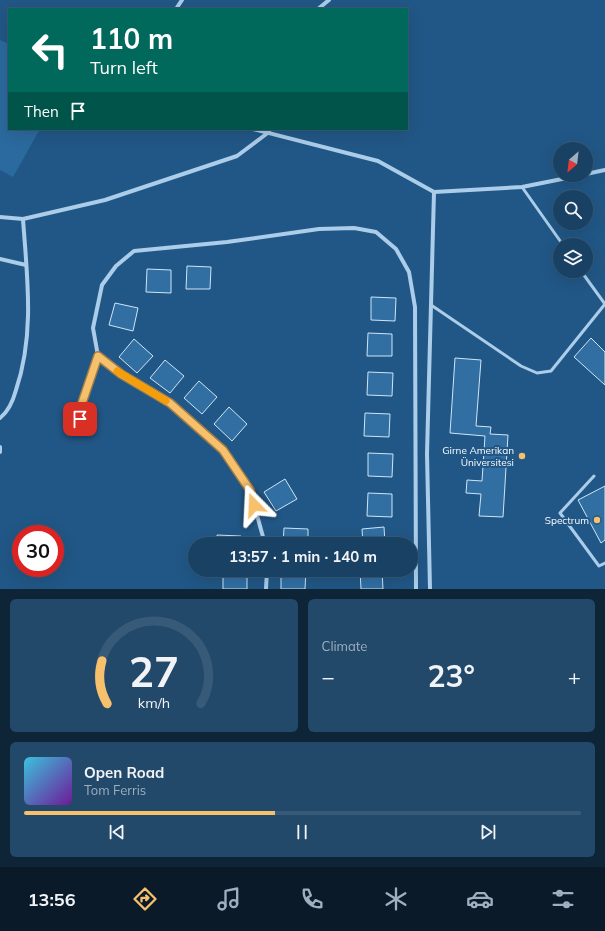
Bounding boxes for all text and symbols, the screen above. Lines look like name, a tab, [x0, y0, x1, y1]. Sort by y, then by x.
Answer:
text: 110 m	[90, 21, 173, 56]
icon: left	[24, 24, 76, 76]
text: Turn left	[90, 56, 158, 79]
icon: arrive	[67, 100, 89, 122]
text: Then	[24, 102, 59, 121]
north arrow	[553, 142, 593, 182]
map controls	[553, 142, 593, 278]
button: search	[553, 190, 593, 230]
button: layers	[553, 238, 593, 278]
pin	[63, 402, 97, 436]
icon: arrive	[69, 408, 91, 430]
place label: Girne Amerikan Üniversitesi	[442, 444, 514, 469]
marker: Girne Amerikan Üniversitesi	[517, 451, 527, 461]
position arrow	[233, 484, 275, 526]
place label: Spectrum	[545, 514, 589, 527]
marker: Spectrum	[592, 515, 602, 525]
speed limit sign: 30	[12, 525, 64, 577]
text: 13:57 · 1 min · 140 m	[229, 547, 377, 566]
text: Climate	[322, 638, 367, 654]
text: 27	[129, 644, 179, 696]
text: 23°	[428, 657, 475, 695]
text: −	[322, 663, 335, 691]
text: +	[568, 663, 581, 691]
text: km/h	[138, 693, 170, 711]
text: Open Road	[84, 763, 164, 782]
text: Tom Ferris	[84, 782, 146, 798]
icon: previous	[106, 821, 128, 843]
icon: pause	[291, 821, 313, 843]
icon: next	[477, 821, 499, 843]
icon: directions	[131, 885, 159, 913]
icon: music	[215, 885, 243, 913]
icon: phone	[298, 885, 326, 913]
icon: climate	[382, 885, 410, 913]
icon: car	[466, 885, 494, 913]
icon: filters	[549, 885, 577, 913]
text: 13:56	[28, 888, 75, 911]

